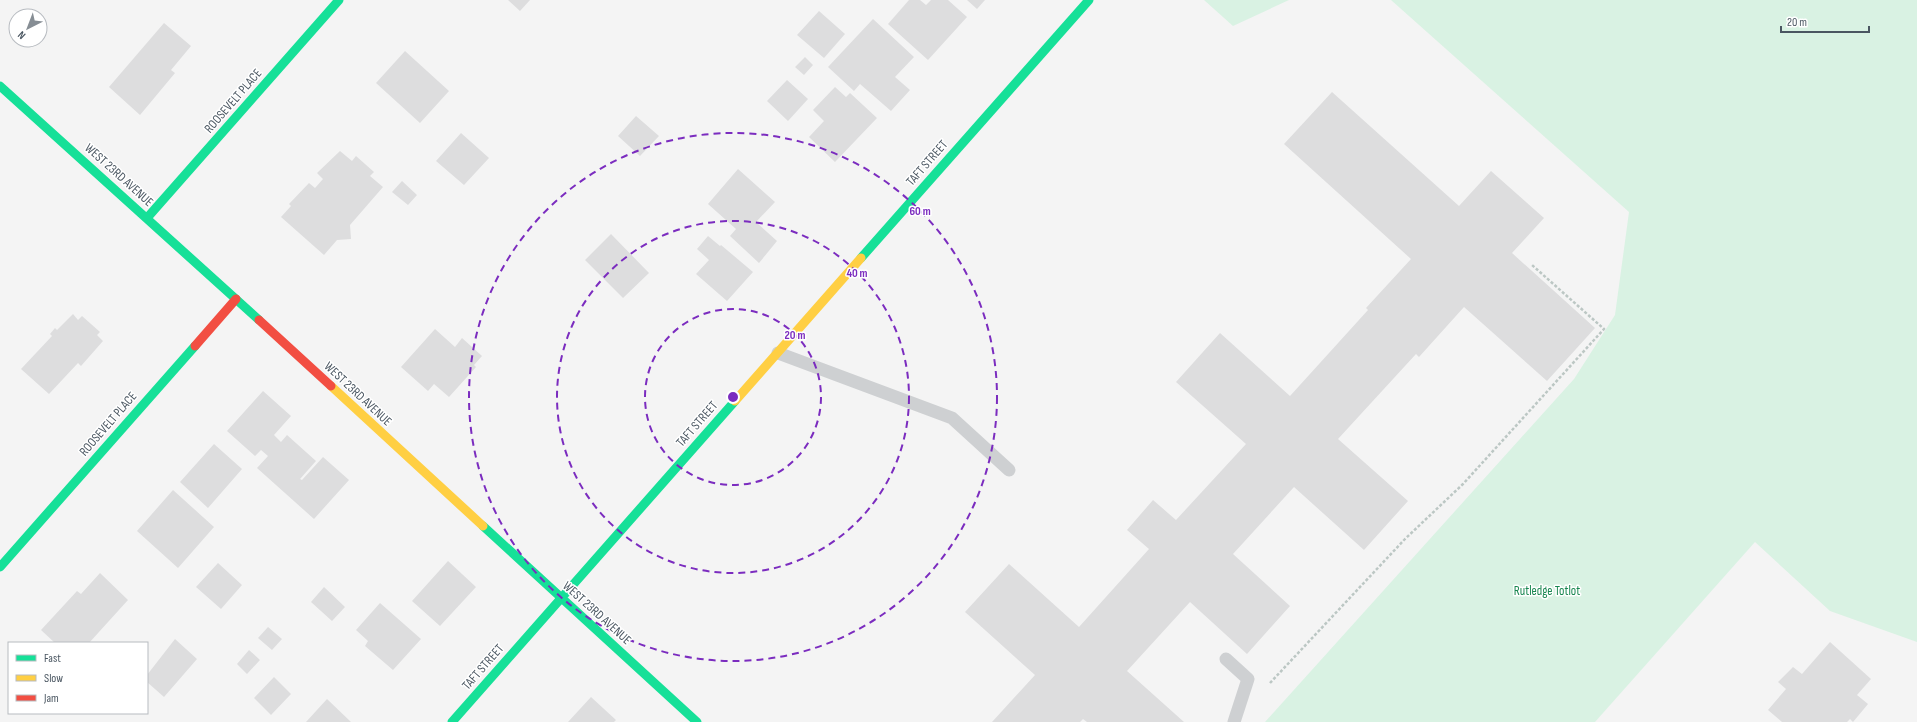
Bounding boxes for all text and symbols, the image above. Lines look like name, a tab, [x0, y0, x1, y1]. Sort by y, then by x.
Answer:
north arrow	[8, 8, 48, 48]
scale bar	[1781, 8, 1869, 34]
text: 20 m	[1787, 15, 1807, 30]
text: N	[15, 28, 28, 42]
street label: ROOSEVELT PLACE	[201, 66, 265, 136]
street label: TAFT STREET	[903, 137, 951, 189]
street label: WEST 23RD AVENUE	[81, 140, 157, 210]
text: 60 m	[909, 204, 931, 219]
text: 40 m	[846, 266, 868, 281]
text: 20 m	[785, 328, 805, 343]
street label: WEST 23RD AVENUE	[321, 359, 395, 429]
street label: ROOSEVELT PLACE	[76, 389, 140, 459]
centre of rings	[726, 390, 740, 404]
street label: TAFT STREET	[673, 398, 721, 450]
street label: WEST 23RD AVENUE	[559, 578, 635, 648]
park label: Rutledge Totlot	[1514, 583, 1580, 599]
street label: TAFT STREET	[459, 641, 507, 693]
legend	[8, 642, 148, 714]
text: Fast	[44, 651, 61, 666]
text: Slow	[44, 671, 63, 686]
text: Jam	[43, 691, 59, 706]

